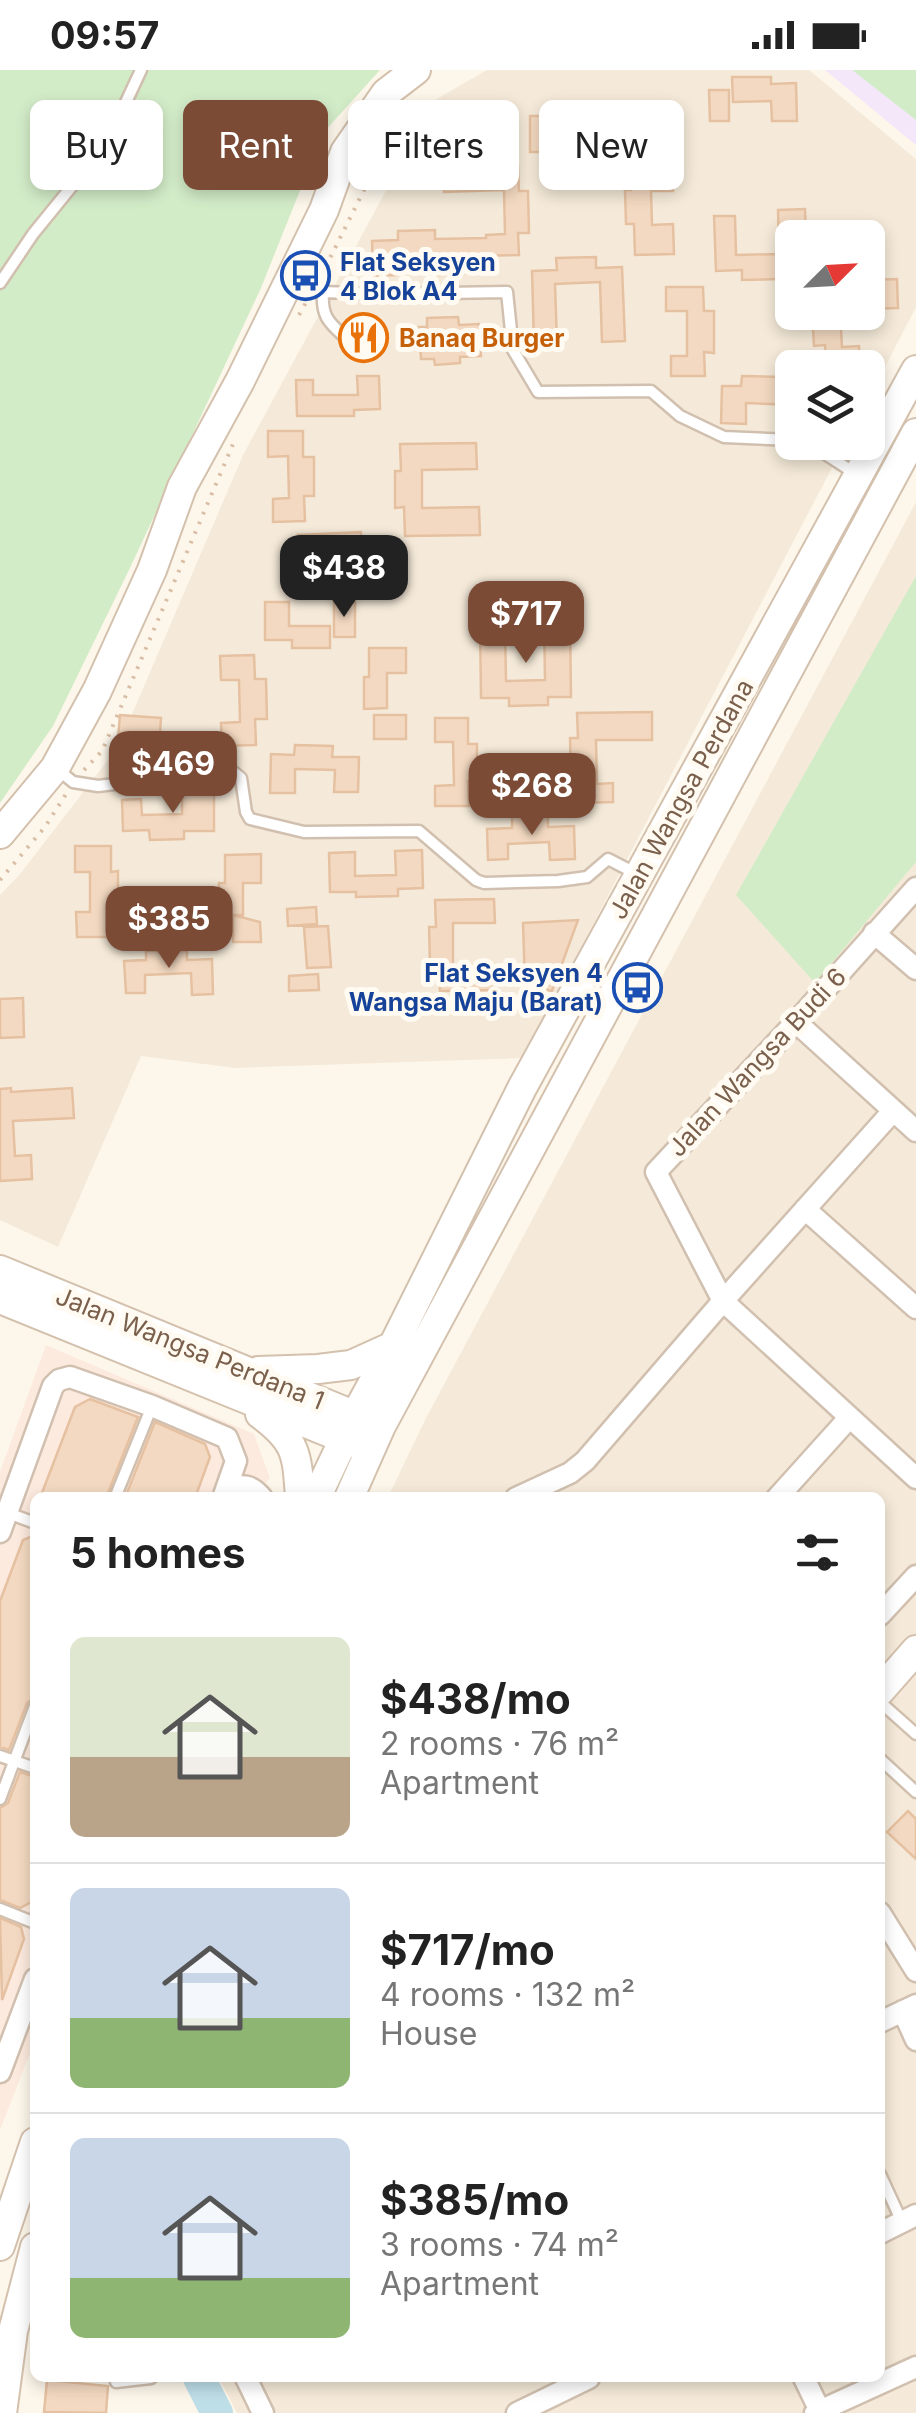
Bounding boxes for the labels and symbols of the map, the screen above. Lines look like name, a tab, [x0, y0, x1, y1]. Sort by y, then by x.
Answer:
north arrow	[775, 220, 885, 330]
place label: Flat Seksyen 4 Blok A4	[340, 247, 496, 306]
bus stop icon: Flat Seksyen 4 Blok A4	[279, 250, 331, 302]
restaurant icon: Banaq Burger	[338, 312, 390, 364]
place label: Banaq Burger	[399, 323, 564, 353]
pin: $438	[285, 535, 403, 620]
pin: $717	[467, 581, 585, 666]
street label: Jalan Wangsa Perdana	[603, 674, 759, 924]
pin: $469	[114, 731, 232, 816]
pin: $268	[473, 753, 591, 838]
pin: $385	[110, 886, 228, 971]
place label: Flat Seksyen 4 Wangsa Maju (Barat)	[349, 958, 603, 1017]
bus stop icon: Flat Seksyen 4 Wangsa Maju (Barat)	[612, 961, 664, 1013]
street label: Jalan Wangsa Budi 6	[662, 961, 852, 1163]
street label: Jalan Wangsa Perdana 1	[51, 1280, 329, 1416]

